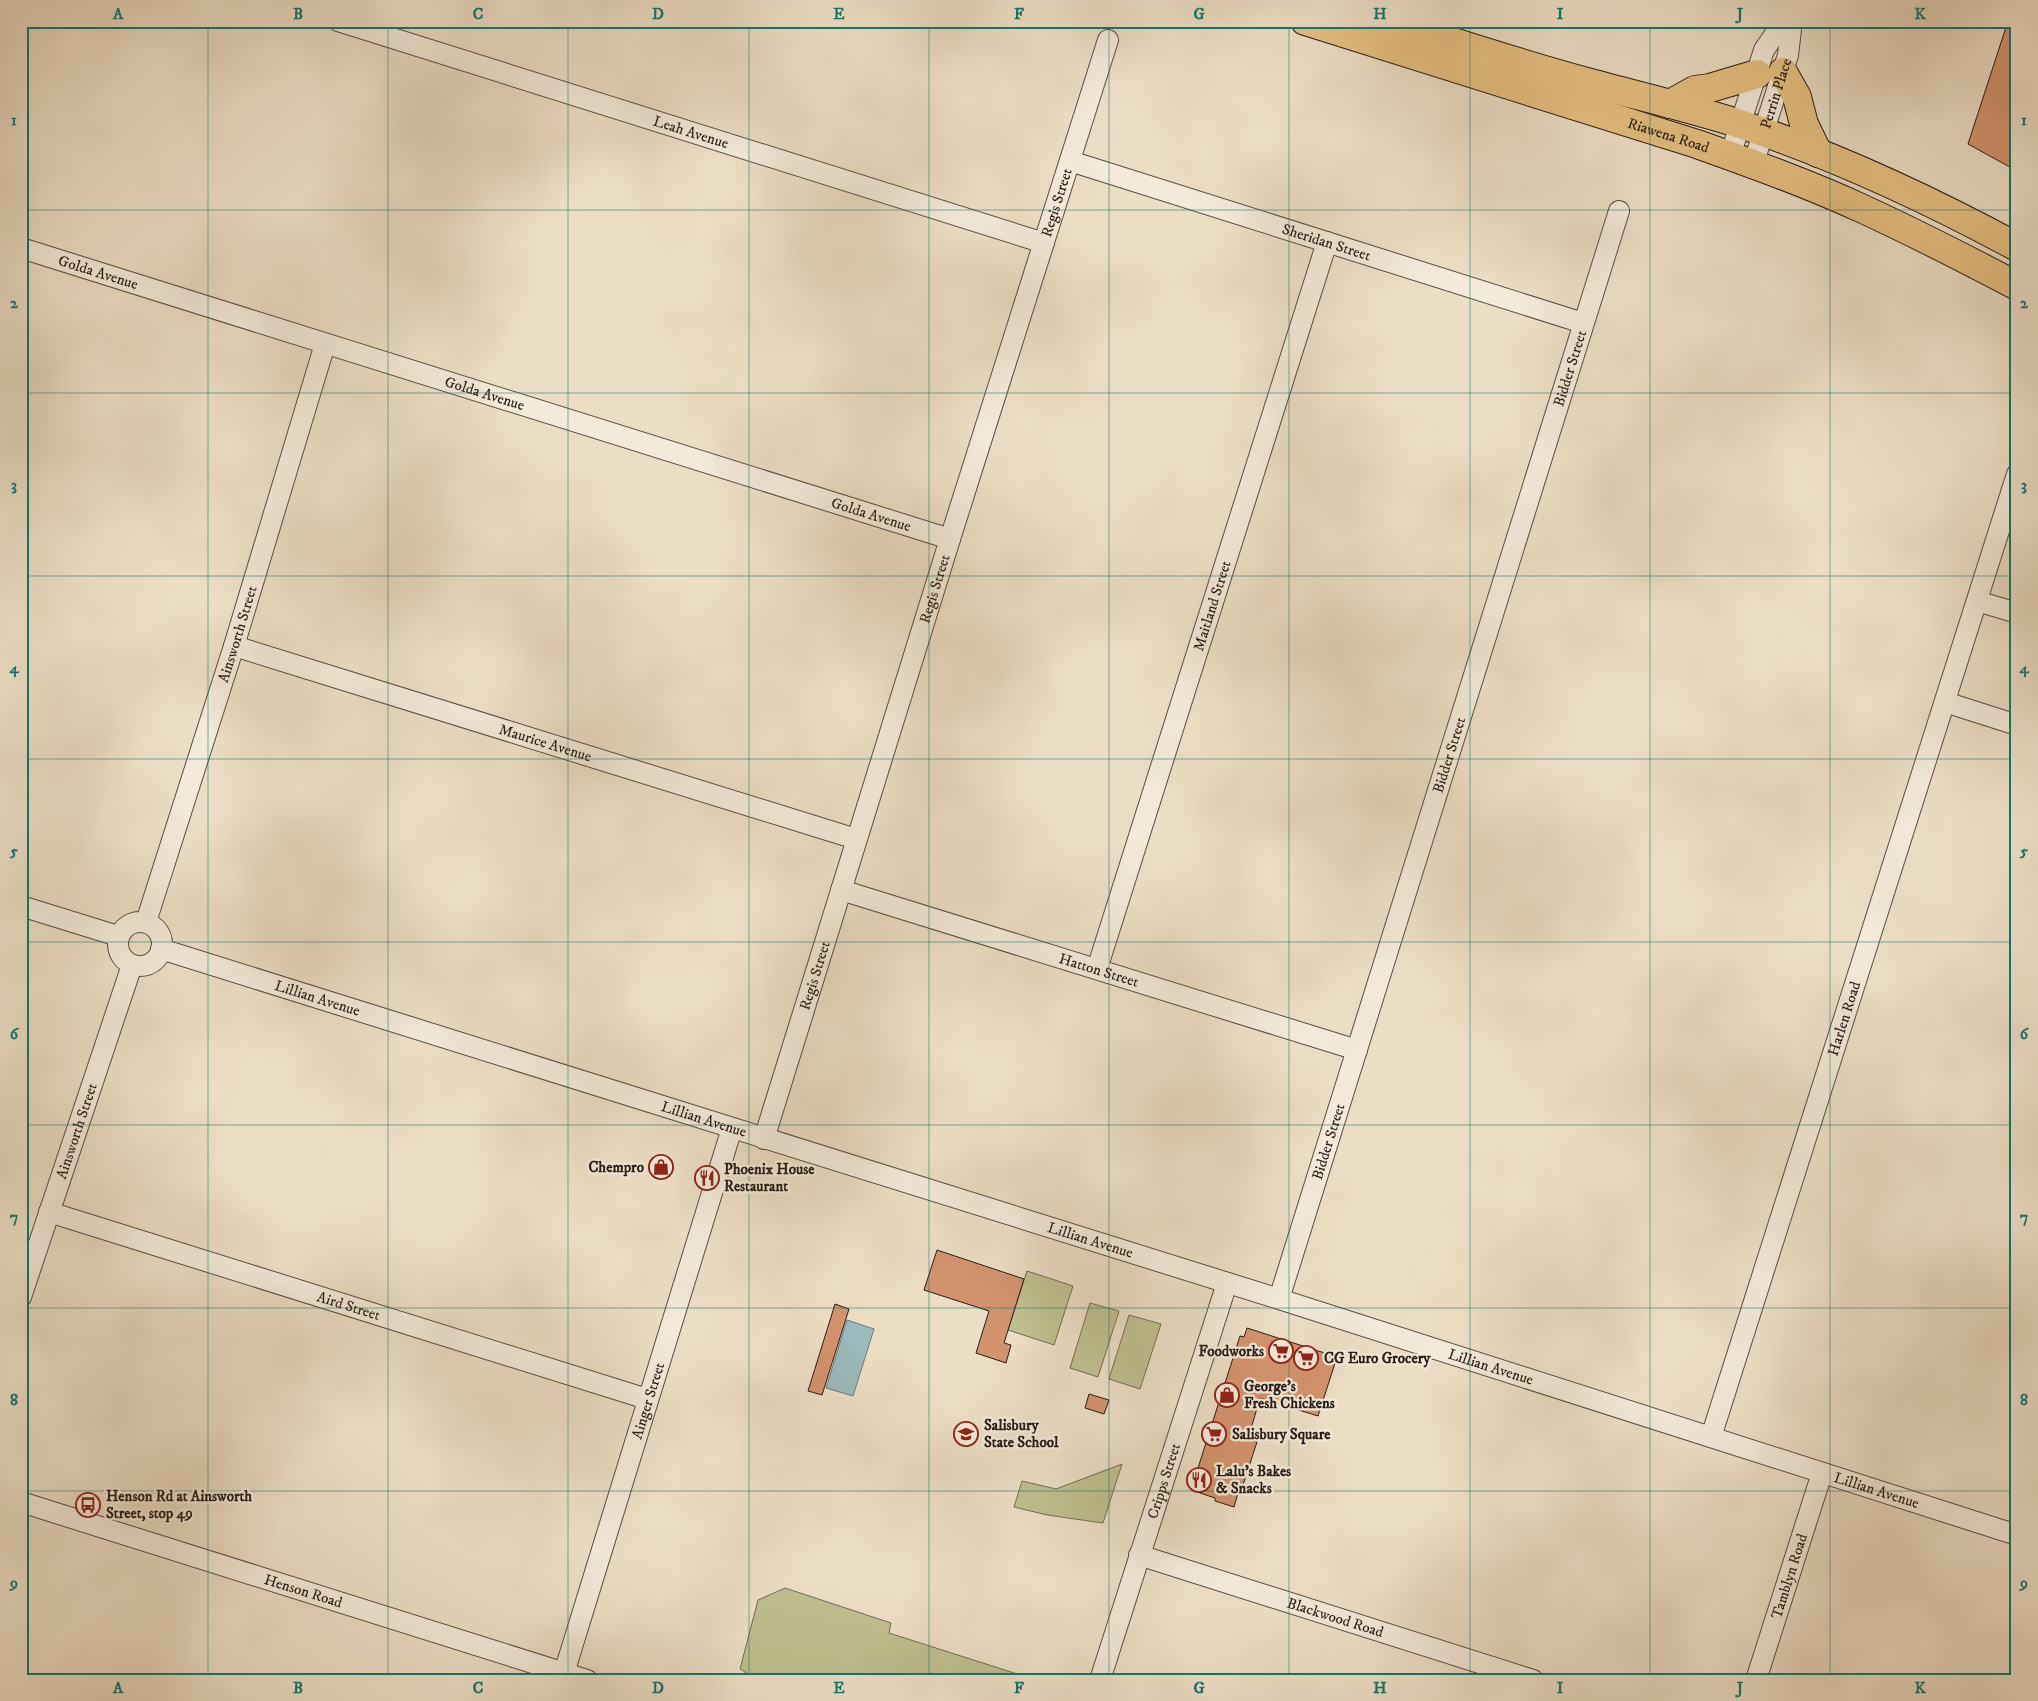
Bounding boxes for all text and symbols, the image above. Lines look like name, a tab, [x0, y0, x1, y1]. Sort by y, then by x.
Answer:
text: A	[112, 4, 124, 24]
text: B	[293, 4, 303, 24]
text: C	[473, 4, 483, 24]
text: D	[652, 4, 664, 24]
text: E	[833, 4, 845, 24]
text: F	[1014, 4, 1024, 24]
text: G	[1193, 4, 1205, 24]
text: H	[1373, 4, 1387, 24]
text: I	[1557, 4, 1564, 24]
text: J	[1735, 4, 1744, 24]
text: K	[1914, 4, 1926, 24]
street label: Perrin Place	[1756, 56, 1796, 131]
text: 1	[11, 110, 17, 130]
text: 1	[2021, 110, 2027, 130]
street label: Leah Avenue	[651, 111, 731, 153]
street label: Riawena Road	[1625, 113, 1712, 157]
street label: Regis Street	[1037, 166, 1076, 239]
street label: Sheridan Street	[1280, 219, 1373, 265]
street label: Golda Avenue	[56, 251, 141, 294]
text: 2	[10, 293, 19, 313]
text: 2	[2020, 293, 2029, 313]
street label: Bidder Street	[1549, 328, 1591, 409]
street label: Golda Avenue	[443, 372, 527, 415]
text: 3	[11, 475, 17, 495]
text: 3	[2021, 475, 2027, 495]
street label: Golda Avenue	[829, 493, 914, 536]
street label: Regis Street	[915, 552, 954, 626]
street label: Maitland Street	[1189, 558, 1235, 653]
street label: Ainsworth Street	[213, 583, 261, 685]
text: 4	[8, 658, 19, 678]
text: 4	[2018, 658, 2029, 678]
street label: Bidder Street	[1428, 714, 1470, 795]
street label: Maurice Avenue	[497, 719, 594, 766]
text: 5	[9, 841, 18, 861]
text: 5	[2019, 841, 2028, 861]
street label: Regis Street	[795, 939, 834, 1012]
street label: Hatton Street	[1057, 949, 1141, 991]
street label: Lillian Avenue	[273, 976, 363, 1020]
street label: Harlen Road	[1823, 978, 1865, 1058]
text: 6	[10, 1024, 20, 1044]
text: 6	[2020, 1024, 2030, 1044]
street label: Ainsworth Street	[52, 1080, 101, 1182]
street label: Lillian Avenue	[659, 1097, 749, 1141]
street label: Bidder Street	[1307, 1101, 1349, 1182]
shop icon: Chempro	[648, 1154, 674, 1180]
place label: Chempro	[588, 1158, 645, 1177]
place label: Phoenix House Restaurant	[724, 1160, 815, 1196]
restaurant icon: Phoenix House Restaurant	[694, 1165, 720, 1191]
text: 7	[10, 1207, 18, 1227]
text: 7	[2020, 1207, 2028, 1227]
street label: Lillian Avenue	[1046, 1218, 1136, 1262]
street label: Aird Street	[315, 1287, 383, 1325]
supermarket icon: Foodworks	[1268, 1338, 1294, 1364]
place label: Foodworks	[1199, 1342, 1264, 1361]
street label: Lillian Avenue	[1446, 1344, 1536, 1389]
supermarket icon: CG Euro Grocery	[1293, 1345, 1319, 1371]
place label: CG Euro Grocery	[1324, 1349, 1431, 1368]
street label: Ainger Street	[627, 1360, 669, 1441]
place label: George's Fresh Chickens	[1244, 1377, 1335, 1413]
shop icon: George's Fresh Chickens	[1214, 1382, 1240, 1408]
text: 8	[10, 1390, 18, 1410]
text: 8	[2020, 1390, 2028, 1410]
place label: Salisbury State School	[984, 1416, 1059, 1452]
school or university icon: Salisbury State School	[953, 1421, 979, 1447]
supermarket icon: Salisbury Square	[1201, 1421, 1227, 1447]
place label: Salisbury Square	[1232, 1425, 1331, 1445]
street label: Cripps Street	[1143, 1441, 1185, 1521]
place label: Lalu's Bakes & Snacks	[1216, 1462, 1291, 1498]
restaurant icon: Lalu's Bakes & Snacks	[1186, 1467, 1212, 1493]
street label: Lillian Avenue	[1832, 1468, 1922, 1513]
place label: Henson Rd at Ainsworth Street, stop 49	[106, 1487, 252, 1523]
bus stop icon: Henson Rd at Ainsworth Street, stop 49	[75, 1492, 101, 1518]
street label: Tamblyn Road	[1767, 1531, 1812, 1621]
street label: Henson Road	[262, 1570, 345, 1612]
text: 9	[9, 1573, 18, 1593]
text: 9	[2019, 1573, 2028, 1593]
street label: Blackwood Road	[1285, 1593, 1386, 1642]
text: A	[112, 1678, 124, 1698]
text: B	[293, 1678, 303, 1698]
text: C	[473, 1678, 483, 1698]
text: D	[652, 1678, 664, 1698]
text: E	[833, 1678, 845, 1698]
text: F	[1014, 1678, 1024, 1698]
text: G	[1193, 1678, 1205, 1698]
text: H	[1373, 1678, 1387, 1698]
text: I	[1557, 1678, 1564, 1698]
text: J	[1735, 1678, 1744, 1698]
text: K	[1914, 1678, 1926, 1698]

